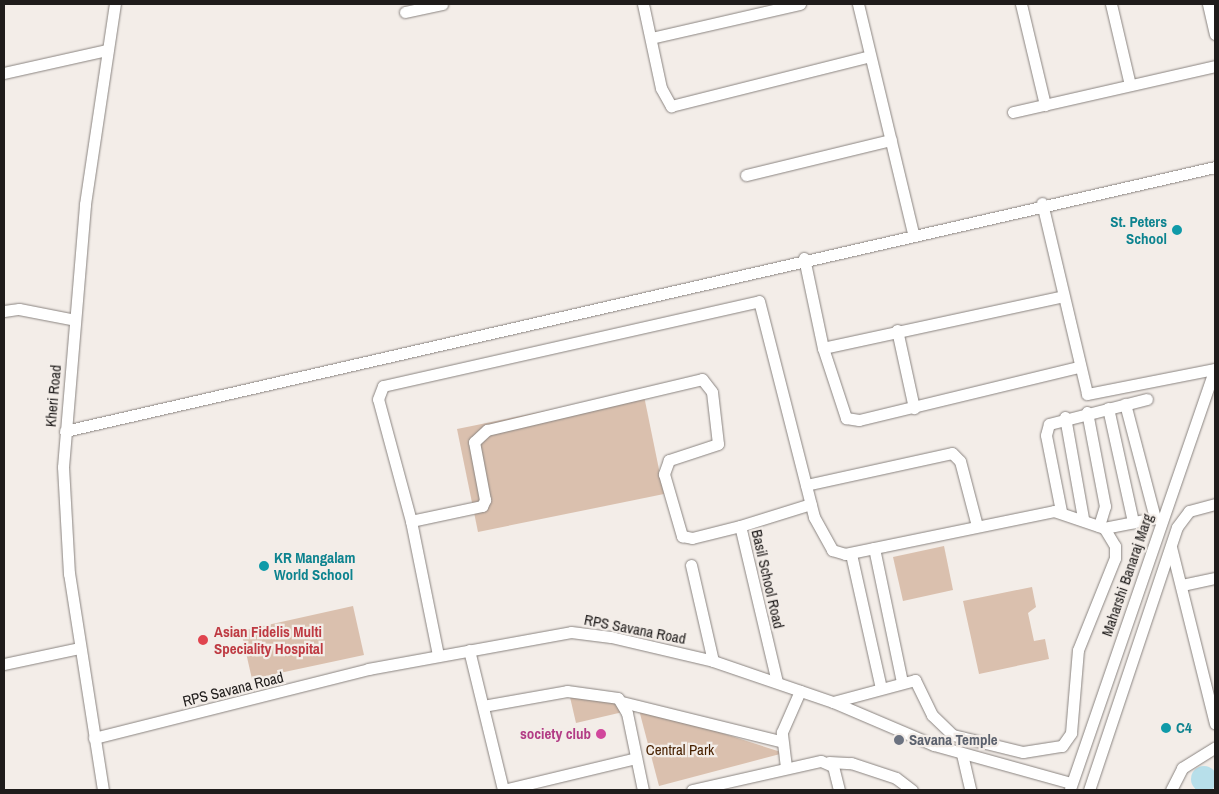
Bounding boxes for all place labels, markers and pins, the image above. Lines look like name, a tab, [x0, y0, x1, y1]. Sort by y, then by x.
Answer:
place label: St. Peters School	[1110, 212, 1167, 247]
marker: St. Peters School	[1171, 224, 1183, 236]
place label: KR Mangalam World School	[274, 548, 355, 583]
marker: KR Mangalam World School	[258, 560, 270, 572]
place label: Asian Fidelis Multi Speciality Hospital	[214, 622, 323, 657]
marker: Asian Fidelis Multi Speciality Hospital	[196, 633, 210, 647]
place label: C4	[1176, 719, 1192, 737]
marker: C4	[1160, 722, 1172, 734]
place label: society club	[520, 725, 591, 743]
marker: society club	[595, 728, 607, 740]
place label: Savana Temple	[909, 731, 998, 749]
marker: Savana Temple	[893, 734, 905, 746]

